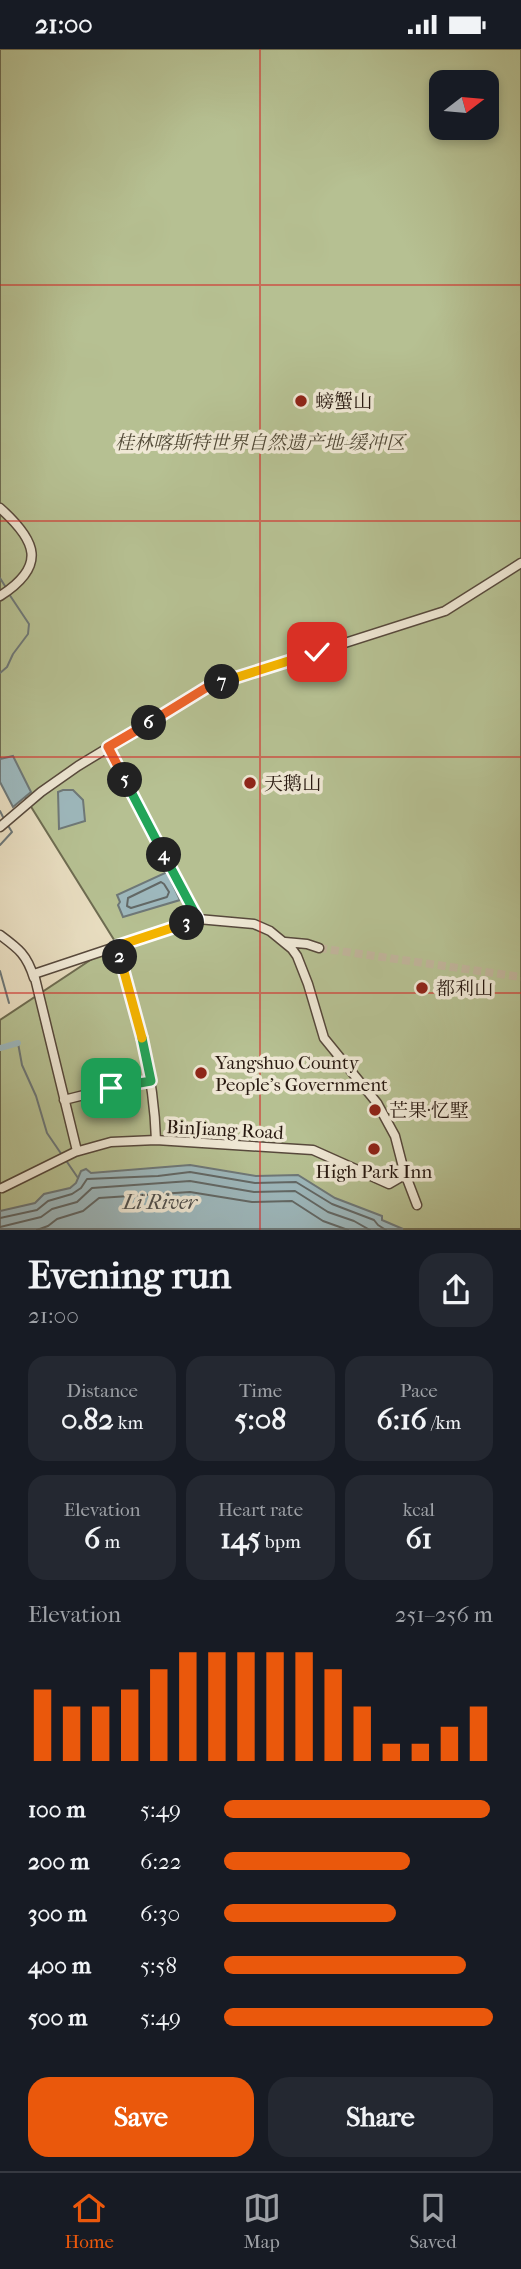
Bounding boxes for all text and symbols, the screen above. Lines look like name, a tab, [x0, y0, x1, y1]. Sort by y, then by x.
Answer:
text: 21:00	[35, 9, 93, 40]
north arrow	[429, 70, 499, 140]
map controls	[429, 70, 499, 140]
place label: 螃蟹山	[315, 391, 372, 413]
marker: 螃蟹山	[293, 393, 309, 409]
park label: 桂林喀斯特世界自然遗产地-缓冲区	[115, 432, 408, 454]
pin	[287, 622, 347, 682]
icon: check	[298, 633, 336, 671]
pin: 7	[204, 665, 240, 699]
text: 7	[217, 670, 226, 692]
pin: 6	[132, 705, 166, 741]
text: 6	[143, 711, 154, 733]
pin: 5	[108, 763, 142, 797]
text: 5	[120, 768, 129, 790]
place label: 天鹅山	[264, 773, 321, 795]
marker: 天鹅山	[242, 775, 258, 791]
pin: 4	[146, 837, 182, 873]
text: 4	[158, 843, 169, 865]
pin: 3	[170, 905, 204, 941]
text: 3	[183, 911, 190, 933]
pin: 2	[102, 939, 138, 975]
text: 2	[115, 945, 124, 967]
place label: 都利山	[436, 978, 493, 1000]
marker: 都利山	[414, 980, 430, 996]
place label: Yangshuo County People's Government	[214, 1052, 388, 1096]
pin	[81, 1058, 141, 1118]
marker: Yangshuo County People's Government	[193, 1065, 209, 1081]
icon: arrive	[92, 1069, 130, 1107]
place label: 芒果·忆墅	[389, 1100, 469, 1122]
marker: 芒果·忆墅	[367, 1102, 383, 1118]
street label: BinJiang Road	[166, 1116, 285, 1144]
marker: High Park Inn	[366, 1141, 382, 1157]
place label: High Park Inn	[316, 1161, 432, 1183]
water label: Li River	[121, 1190, 199, 1214]
text: Evening run	[28, 1253, 231, 1298]
button: share	[419, 1253, 493, 1327]
text: 21:00	[28, 1302, 79, 1329]
text: Distance	[66, 1380, 138, 1402]
text: Time	[239, 1380, 282, 1402]
text: Pace	[400, 1380, 438, 1402]
text: 0.82	[61, 1402, 114, 1437]
text: 5:08	[235, 1402, 286, 1437]
text: 6:16	[377, 1402, 427, 1437]
text: km	[114, 1412, 143, 1434]
text: /km	[427, 1412, 461, 1434]
text: Elevation	[64, 1499, 141, 1521]
text: Heart rate	[218, 1499, 303, 1521]
text: kcal	[403, 1499, 435, 1521]
text: 6	[84, 1521, 100, 1556]
text: 145	[220, 1521, 261, 1556]
text: 61	[405, 1521, 432, 1556]
text: m	[100, 1531, 120, 1553]
text: bpm	[261, 1531, 301, 1553]
text: Elevation	[28, 1601, 121, 1628]
text: 251–256 m	[395, 1601, 493, 1628]
text: 100 m	[28, 1796, 86, 1823]
text: 5:49	[140, 1796, 181, 1823]
text: 200 m	[28, 1848, 89, 1875]
text: 6:22	[140, 1848, 182, 1875]
text: 300 m	[28, 1900, 87, 1927]
text: 6:30	[140, 1900, 180, 1927]
text: 400 m	[28, 1952, 91, 1979]
text: 5:58	[140, 1952, 177, 1979]
text: 500 m	[28, 2004, 87, 2031]
text: 5:49	[140, 2004, 181, 2031]
button: Save	[28, 2077, 254, 2157]
button: Share	[268, 2077, 493, 2157]
tab: Home	[64, 2189, 114, 2253]
tab: Map	[243, 2189, 281, 2253]
tab: Saved	[409, 2189, 457, 2253]

